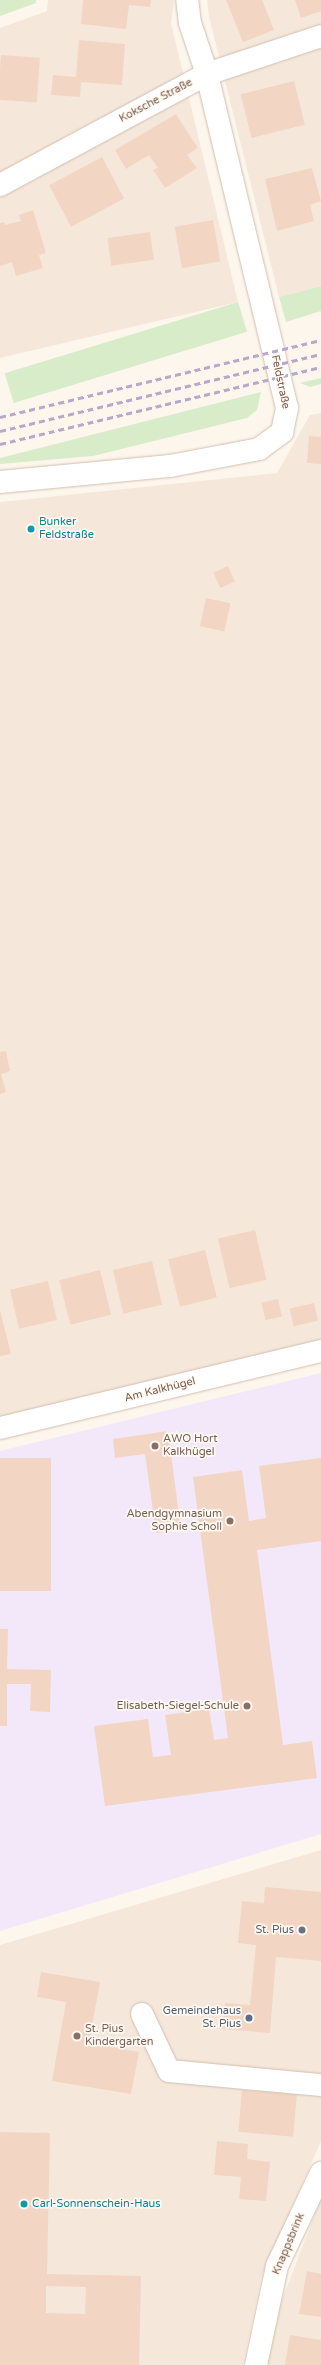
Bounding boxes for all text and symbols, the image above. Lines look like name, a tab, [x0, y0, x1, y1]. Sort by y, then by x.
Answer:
street label: Koksche Straße	[117, 76, 195, 126]
street label: Feldstraße	[268, 354, 292, 410]
place label: Bunker Feldstraße	[39, 516, 94, 542]
marker: Bunker Feldstraße	[26, 524, 36, 534]
street label: Am Kalkhügel	[123, 1375, 197, 1405]
place label: AWO Hort Kalkhügel	[163, 1433, 217, 1459]
marker: AWO Hort Kalkhügel	[150, 1441, 160, 1451]
place label: Abendgymnasium Sophie Scholl	[126, 1508, 222, 1534]
marker: Abendgymnasium Sophie Scholl	[225, 1516, 235, 1526]
place label: Elisabeth-Siegel-Schule	[117, 1699, 239, 1713]
marker: Elisabeth-Siegel-Schule	[242, 1701, 252, 1711]
place label: St. Pius	[256, 1923, 294, 1937]
marker: St. Pius	[297, 1925, 307, 1935]
place label: Gemeindehaus St. Pius	[163, 2005, 241, 2031]
marker: Gemeindehaus St. Pius	[244, 2013, 254, 2023]
place label: St. Pius Kindergarten	[85, 2023, 153, 2049]
marker: St. Pius Kindergarten	[72, 2031, 82, 2041]
place label: Carl-Sonnenschein-Haus	[32, 2197, 161, 2211]
marker: Carl-Sonnenschein-Haus	[19, 2199, 29, 2209]
street label: Knappsbrink	[270, 2211, 308, 2277]

